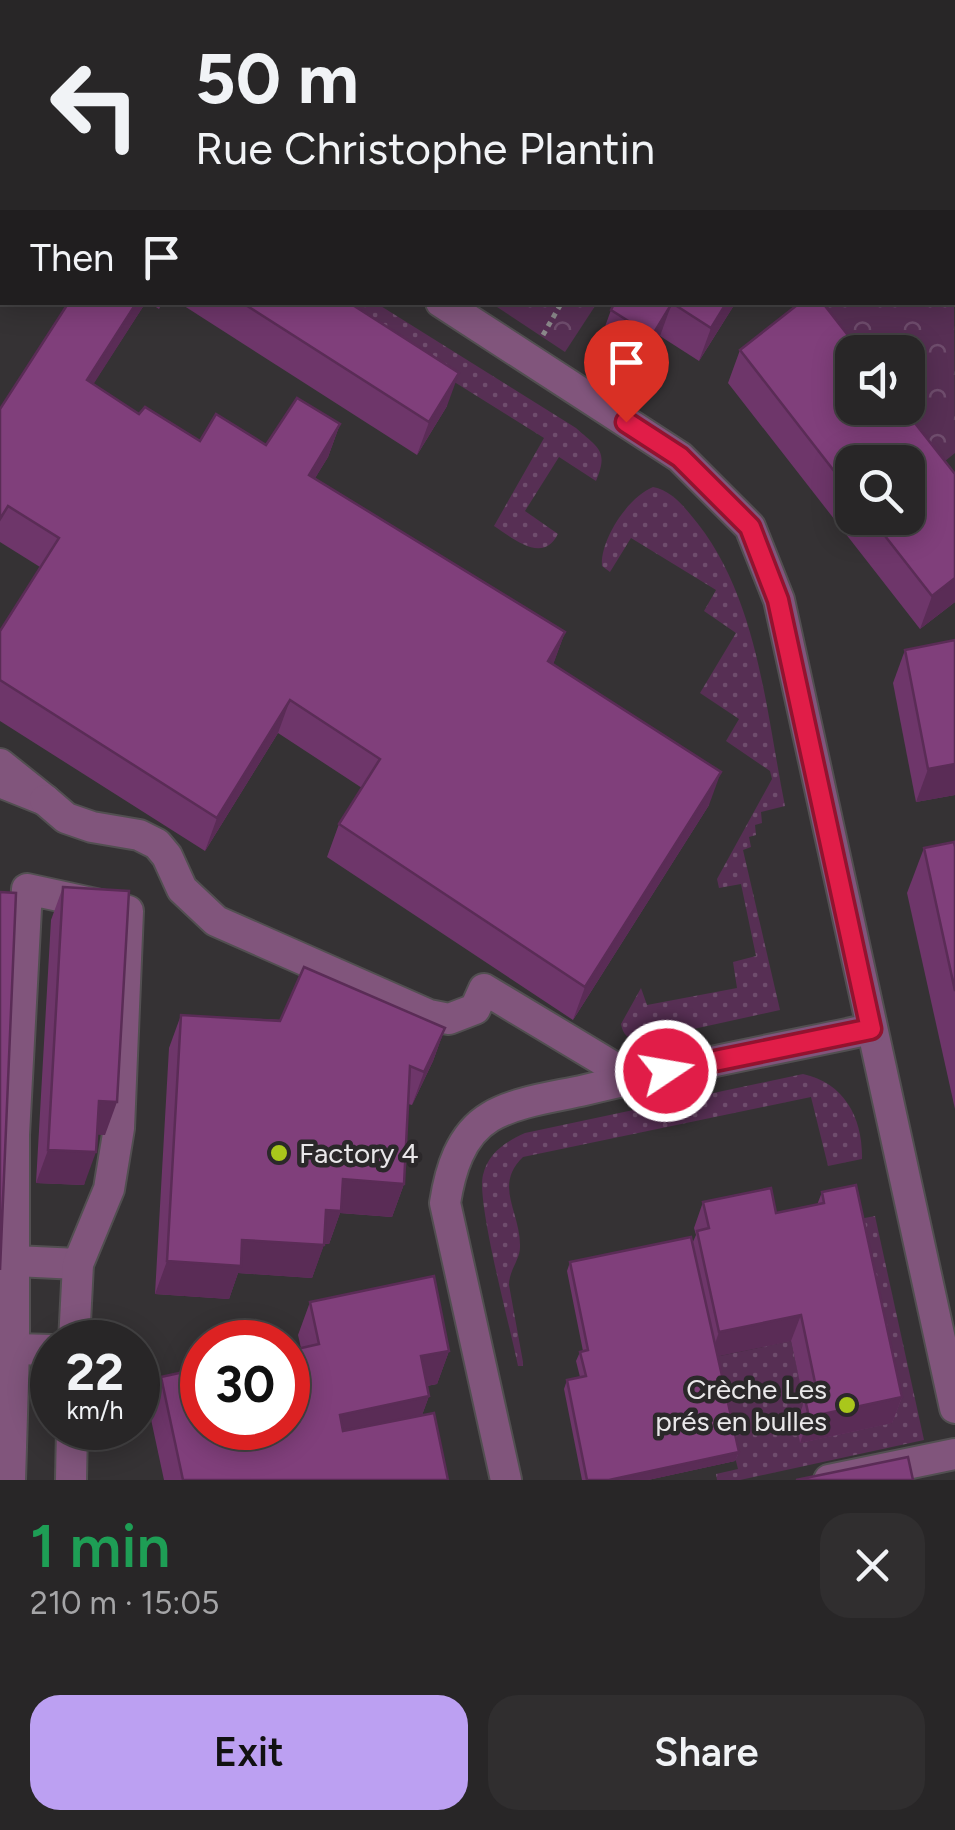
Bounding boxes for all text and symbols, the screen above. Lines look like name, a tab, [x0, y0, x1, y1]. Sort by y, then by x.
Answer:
text: 50 m	[195, 36, 359, 121]
icon: left	[30, 40, 160, 170]
text: Rue Christophe Plantin	[195, 121, 655, 175]
icon: arrive	[134, 230, 189, 285]
text: Then	[30, 235, 114, 281]
pin	[584, 320, 669, 423]
icon: arrive	[599, 335, 654, 390]
map controls	[835, 335, 925, 535]
button: sound	[835, 335, 925, 425]
button: search	[835, 445, 925, 535]
position arrow	[614, 1019, 718, 1123]
place label: Factory 4	[299, 1136, 419, 1170]
marker: Factory 4	[268, 1142, 290, 1164]
speed limit sign: 30	[180, 1320, 310, 1450]
text: 22	[66, 1342, 124, 1403]
place label: Crèche Les prés en bulles	[655, 1372, 827, 1438]
marker: Crèche Les prés en bulles	[836, 1394, 858, 1416]
text: km/h	[66, 1395, 124, 1425]
text: 1 min	[30, 1510, 170, 1582]
button: close	[820, 1513, 925, 1618]
text: 210 m · 15:05	[30, 1584, 219, 1622]
button: Exit	[30, 1695, 468, 1810]
button: Share	[488, 1695, 925, 1810]

